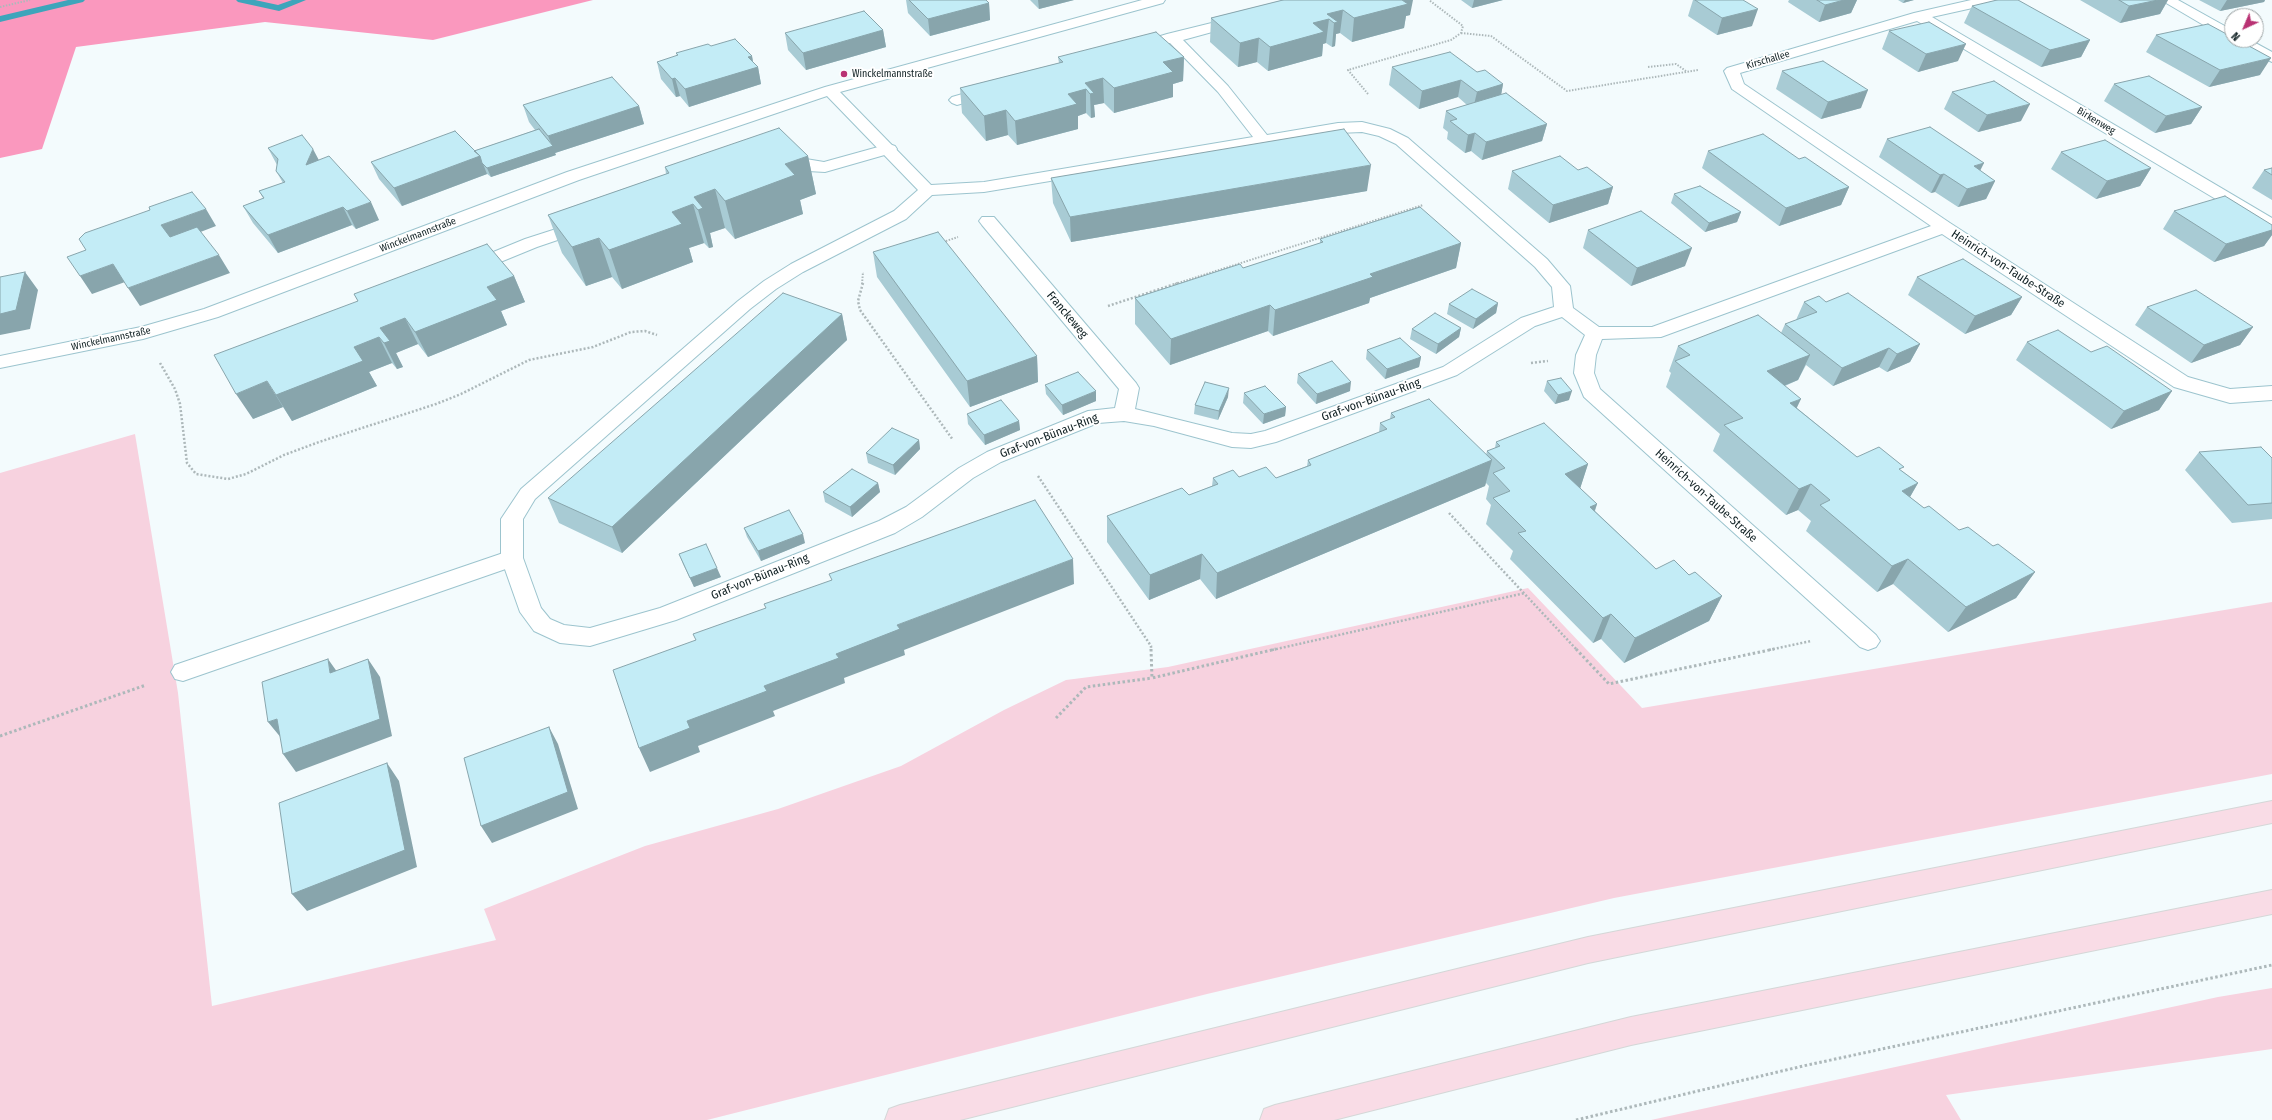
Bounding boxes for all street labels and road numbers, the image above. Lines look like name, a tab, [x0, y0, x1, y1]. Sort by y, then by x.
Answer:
street label: Kirschallee	[1745, 48, 1791, 72]
street label: Birkenweg	[2075, 105, 2117, 137]
street label: Winckelmannstraße	[378, 215, 458, 255]
street label: Heinrich-von-Taube-Straße	[1948, 227, 2068, 311]
street label: Franckeweg	[1043, 289, 1091, 341]
street label: Winckelmannstraße	[70, 325, 152, 353]
street label: Graf-von-Bünau-Ring	[1320, 375, 1422, 425]
street label: Graf-von-Bünau-Ring	[998, 411, 1100, 461]
street label: Heinrich-von-Taube-Straße	[1652, 446, 1760, 546]
street label: Graf-von-Bünau-Ring	[709, 551, 811, 603]

